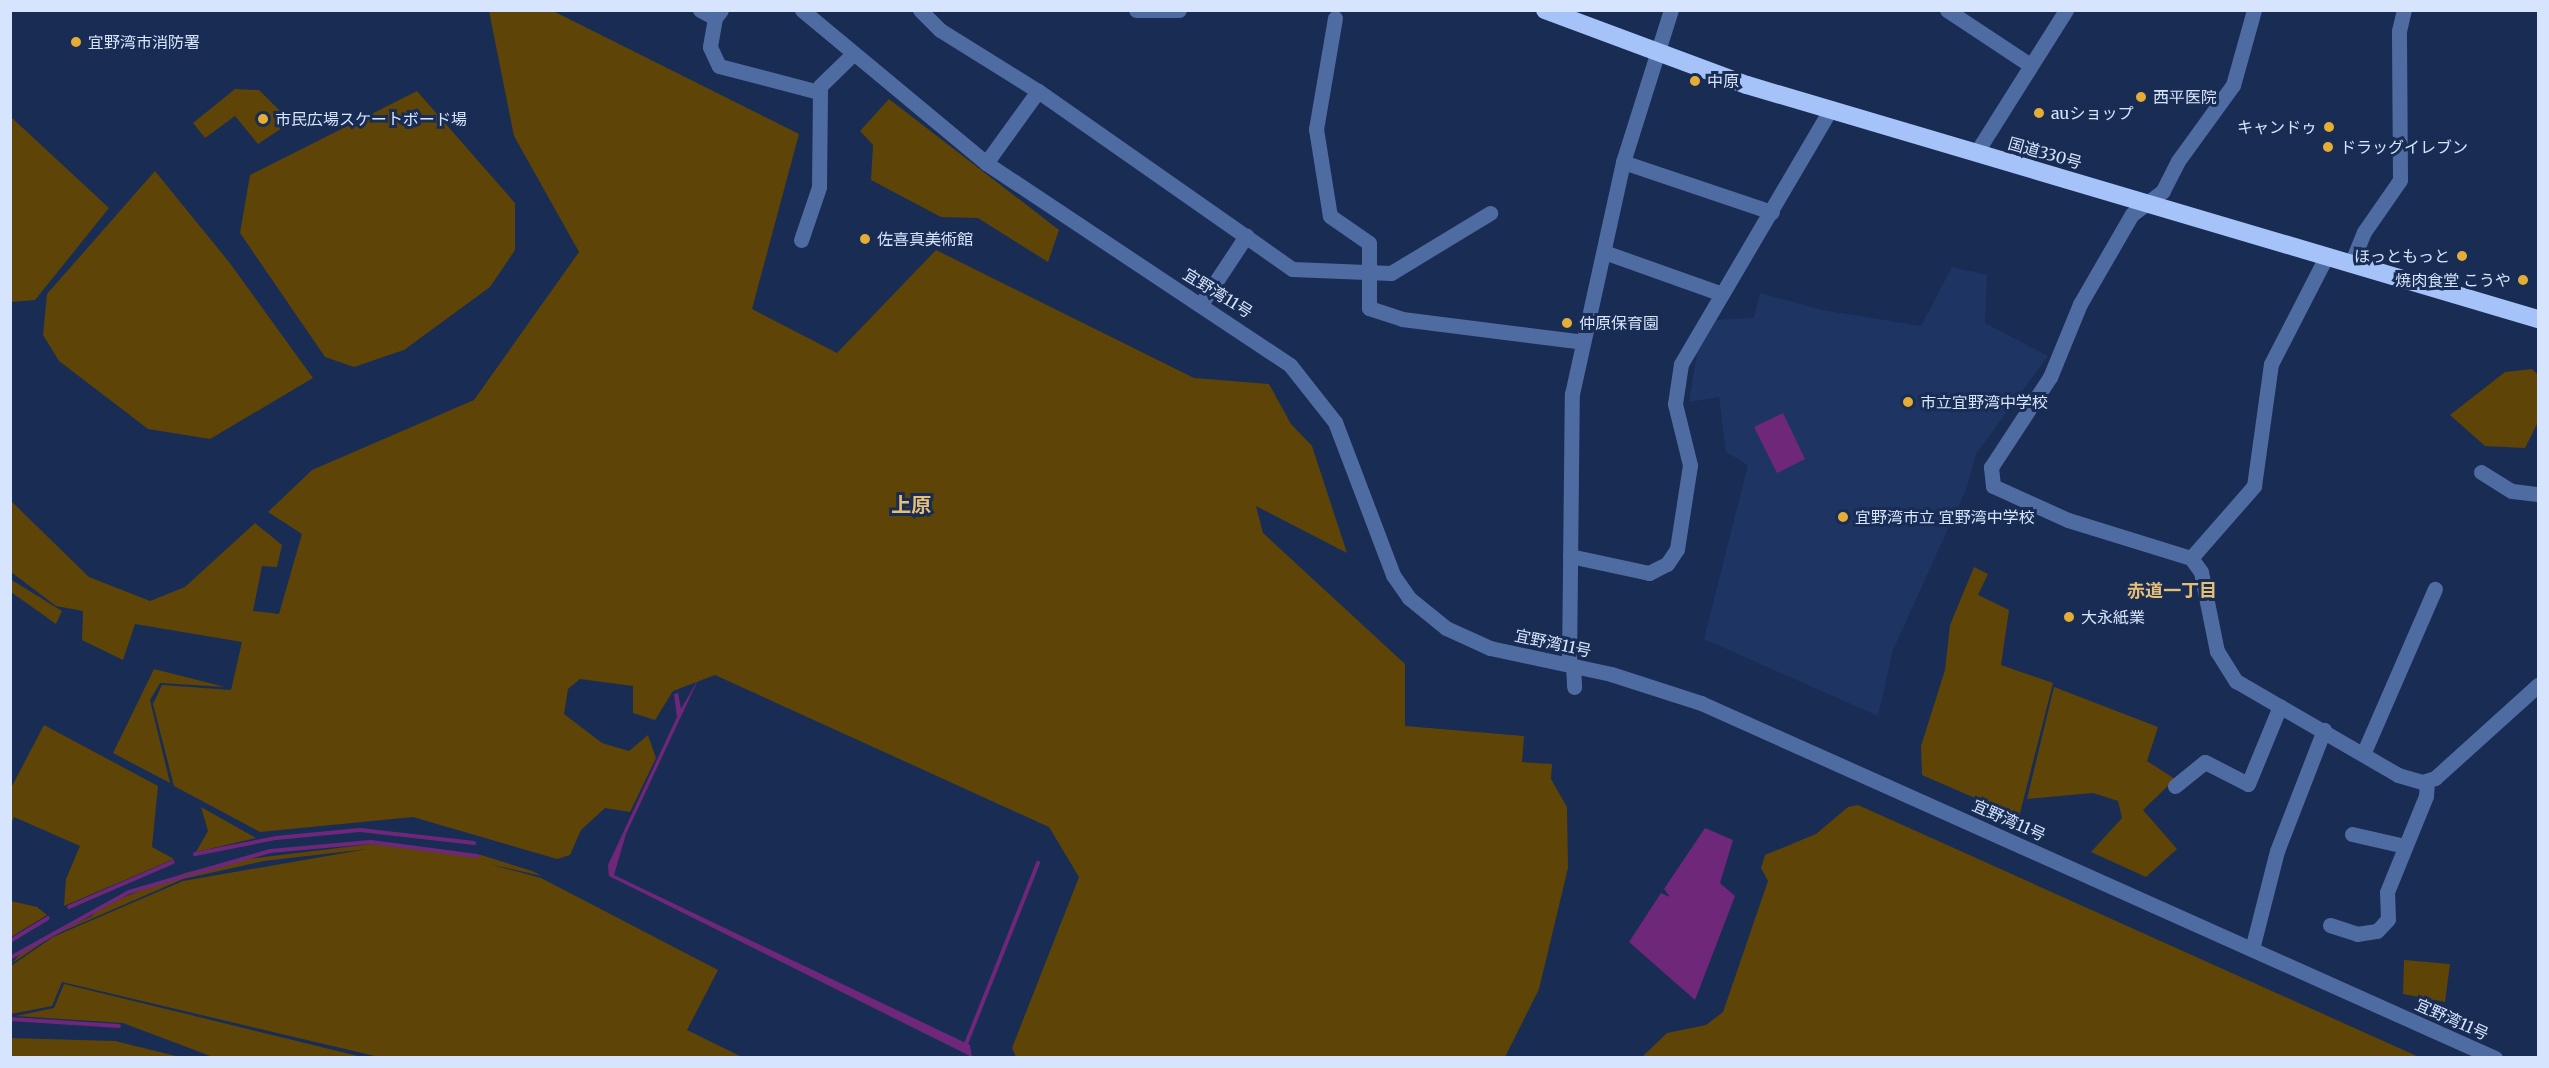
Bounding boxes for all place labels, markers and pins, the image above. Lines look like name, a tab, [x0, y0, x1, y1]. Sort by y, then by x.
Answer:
place label: 宜野湾市消防署	[88, 32, 200, 52]
marker: 宜野湾市消防署	[69, 35, 83, 49]
place label: 中原	[1707, 71, 1739, 91]
marker: 中原	[1688, 74, 1702, 88]
place label: 西平医院	[2153, 87, 2217, 107]
marker: 西平医院	[2134, 90, 2148, 104]
place label: auショップ	[2051, 103, 2133, 123]
marker: auショップ	[2032, 106, 2046, 120]
place label: 市民広場スケートボード場	[275, 109, 467, 129]
marker: 市民広場スケートボード場	[256, 112, 270, 126]
place label: キャンドゥ	[2237, 117, 2317, 137]
marker: キャンドゥ	[2322, 120, 2336, 134]
place label: ドラッグイレブン	[2340, 137, 2468, 157]
marker: ドラッグイレブン	[2321, 140, 2335, 154]
place label: 佐喜真美術館	[877, 229, 973, 249]
marker: 佐喜真美術館	[858, 232, 872, 246]
place label: ほっともっと	[2354, 246, 2450, 266]
marker: ほっともっと	[2455, 249, 2469, 263]
place label: 焼肉食堂 こうや	[2395, 270, 2511, 290]
marker: 焼肉食堂 こうや	[2516, 273, 2530, 287]
place label: 仲原保育園	[1579, 313, 1659, 333]
marker: 仲原保育園	[1560, 316, 1574, 330]
place label: 市立宜野湾中学校	[1920, 392, 2048, 412]
marker: 市立宜野湾中学校	[1901, 395, 1915, 409]
place label: 宜野湾市立 宜野湾中学校	[1855, 507, 2035, 527]
marker: 宜野湾市立 宜野湾中学校	[1836, 510, 1850, 524]
place label: 大永紙業	[2081, 607, 2145, 627]
marker: 大永紙業	[2062, 610, 2076, 624]

